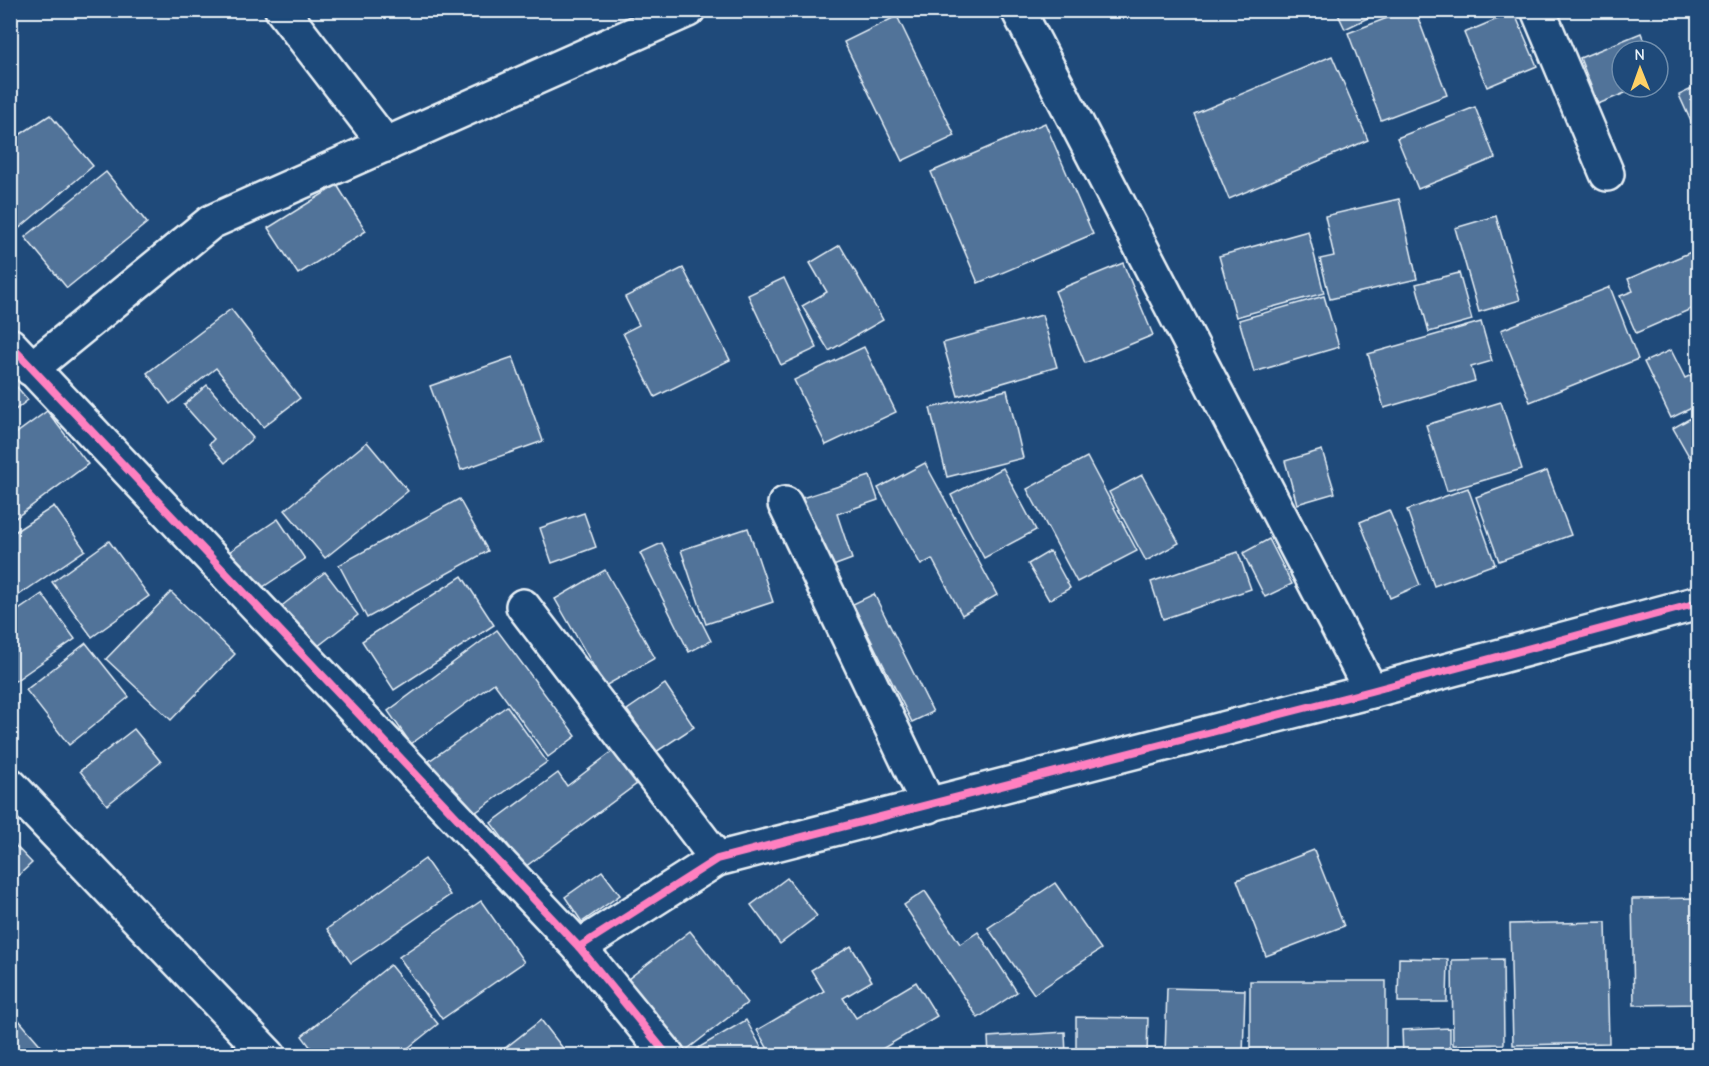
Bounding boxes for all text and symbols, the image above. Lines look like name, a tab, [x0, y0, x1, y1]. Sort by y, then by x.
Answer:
north arrow	[1610, 39, 1670, 99]
text: N	[1634, 46, 1645, 64]

